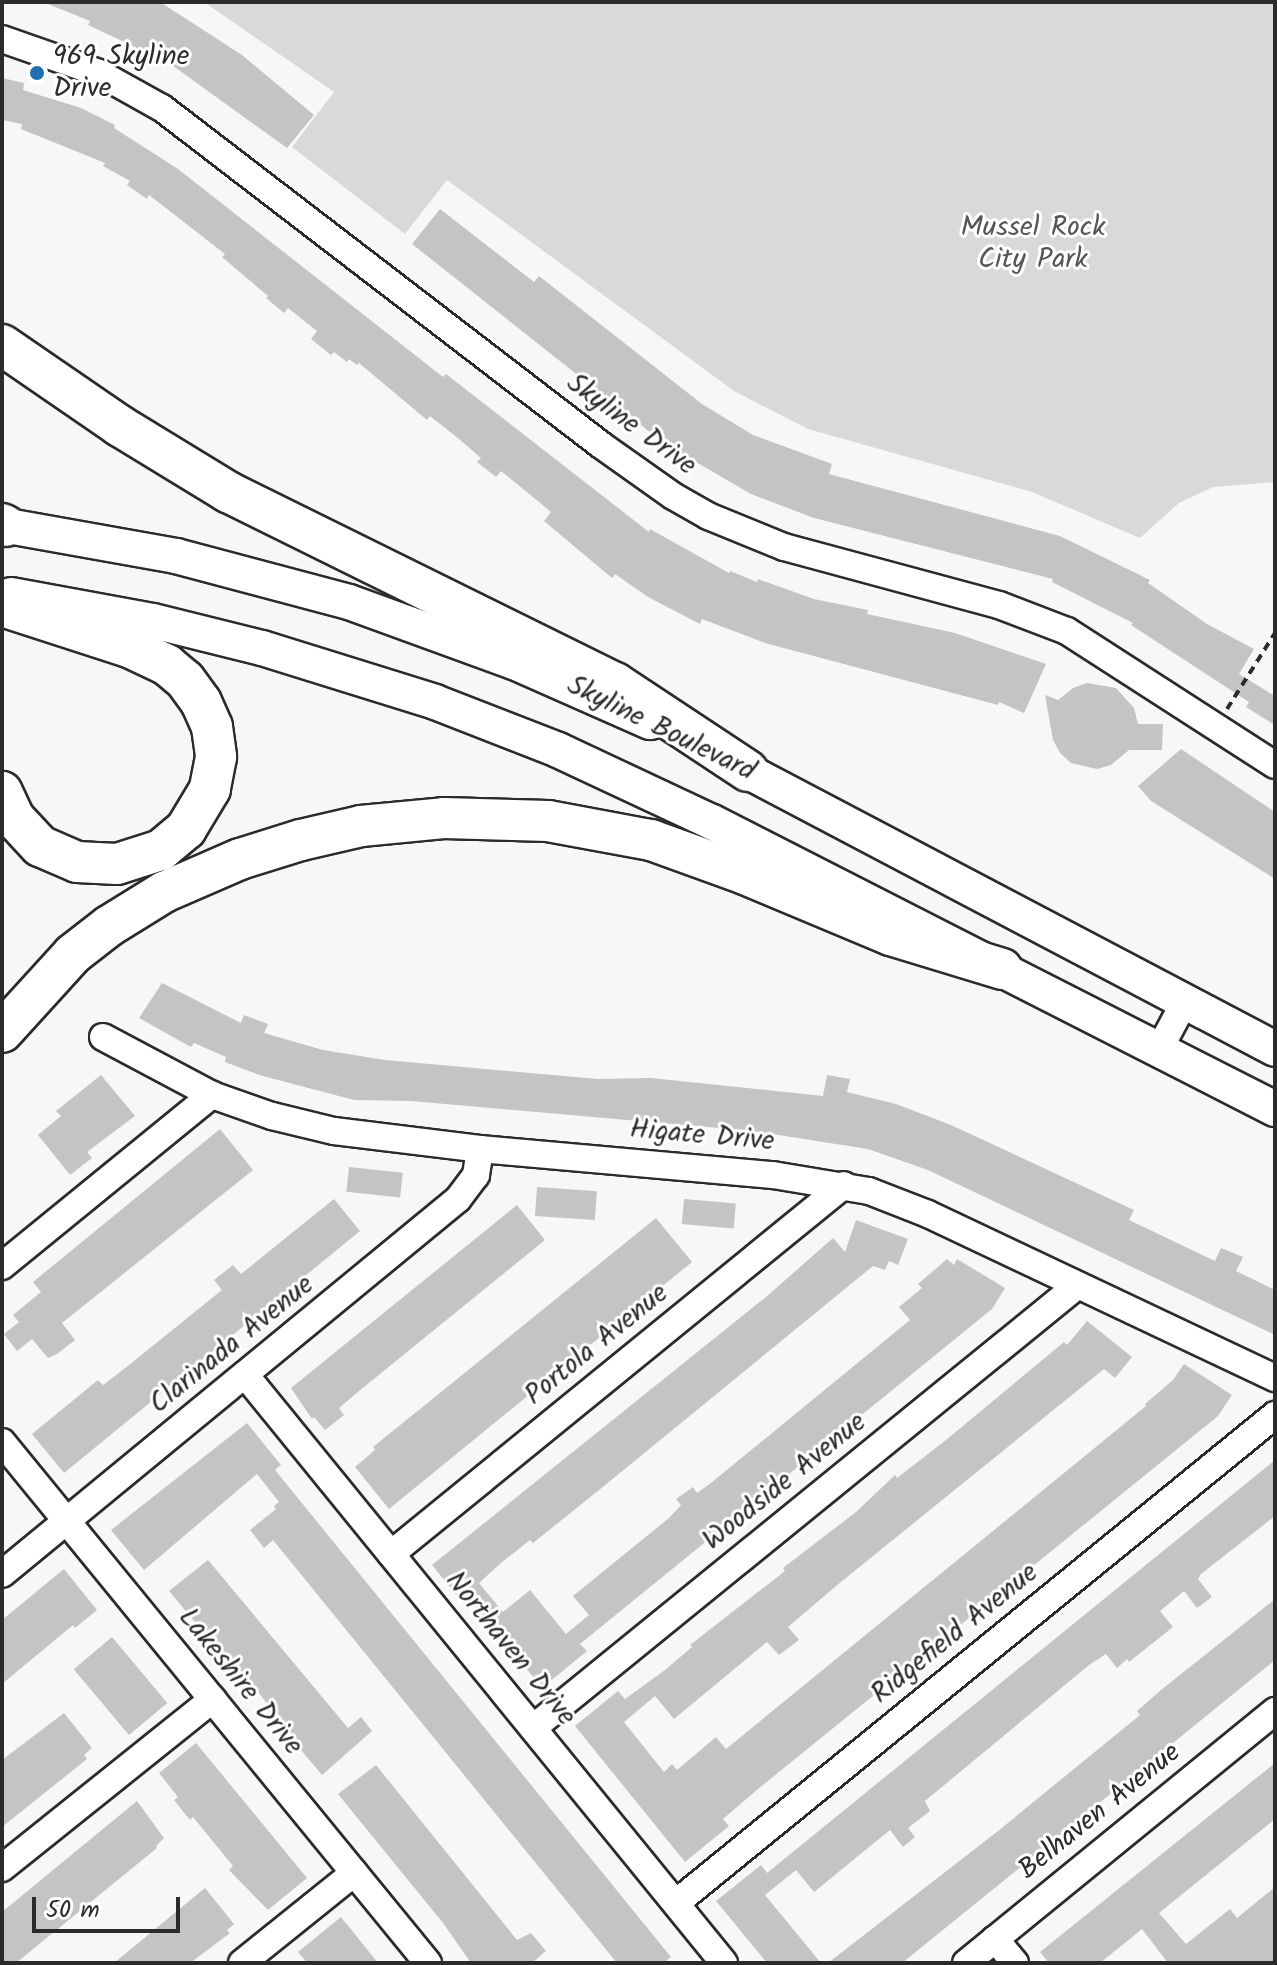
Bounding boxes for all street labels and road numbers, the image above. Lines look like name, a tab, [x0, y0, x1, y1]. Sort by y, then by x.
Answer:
street label: Skyline Drive	[560, 367, 702, 483]
street label: Skyline Boulevard	[561, 669, 761, 789]
street label: Higate Drive	[628, 1113, 776, 1159]
street label: Clarinada Avenue	[143, 1269, 321, 1421]
street label: Portola Avenue	[519, 1277, 675, 1413]
street label: Woodside Avenue	[697, 1406, 873, 1558]
street label: Ridgefield Avenue	[865, 1557, 1045, 1711]
street label: Northaven Drive	[438, 1565, 582, 1733]
street label: Lakeshire Drive	[171, 1602, 309, 1762]
street label: Belhaven Avenue	[1012, 1737, 1188, 1887]

